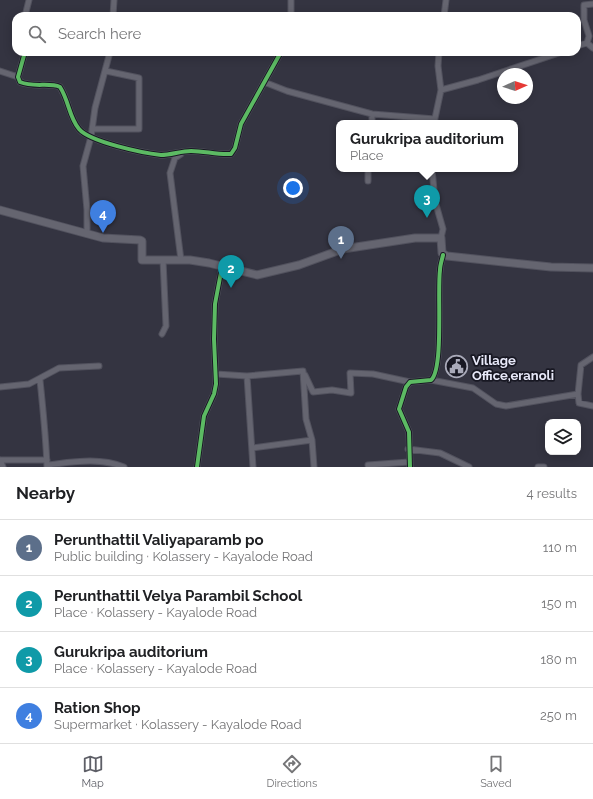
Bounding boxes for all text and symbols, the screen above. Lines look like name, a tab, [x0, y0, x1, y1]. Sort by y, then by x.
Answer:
search box	[12, 12, 581, 56]
icon: search	[26, 23, 48, 45]
text: Search here	[58, 25, 141, 43]
north arrow	[497, 68, 533, 104]
popup	[336, 120, 518, 172]
text: Gurukripa auditorium	[350, 130, 504, 148]
text: Place	[350, 148, 383, 163]
your location	[283, 178, 303, 198]
pin: 3	[414, 185, 440, 218]
pin: 4	[90, 200, 116, 233]
pin: 1	[328, 226, 354, 259]
pin: 2	[218, 255, 244, 288]
place label: Village Office,eranoli	[472, 353, 554, 383]
public building icon: Village Office,eranoli	[444, 354, 470, 380]
map controls	[545, 419, 581, 455]
button: layers	[545, 419, 581, 455]
text: Nearby	[16, 483, 75, 503]
text: 4 results	[526, 486, 577, 501]
text: Perunthattil Valiyaparamb po	[54, 531, 264, 549]
text: 1	[26, 540, 32, 555]
text: 110 m	[543, 540, 577, 555]
text: Public building · Kolassery - Kayalode Road	[54, 549, 313, 564]
text: Perunthattil Velya Parambil School	[54, 587, 302, 605]
text: 2	[25, 596, 33, 611]
text: 150 m	[541, 596, 577, 611]
text: Place · Kolassery - Kayalode Road	[54, 605, 257, 620]
text: Gurukripa auditorium	[54, 643, 208, 661]
text: 3	[25, 652, 33, 667]
text: 180 m	[541, 652, 577, 667]
text: Place · Kolassery - Kayalode Road	[54, 661, 257, 676]
text: Ration Shop	[54, 699, 141, 717]
text: 4	[25, 708, 33, 723]
text: 250 m	[540, 708, 577, 723]
text: Supermarket · Kolassery - Kayalode Road	[54, 717, 302, 732]
tab: Map	[81, 753, 104, 790]
tab: Directions	[267, 753, 317, 790]
tab: Saved	[480, 753, 512, 790]

